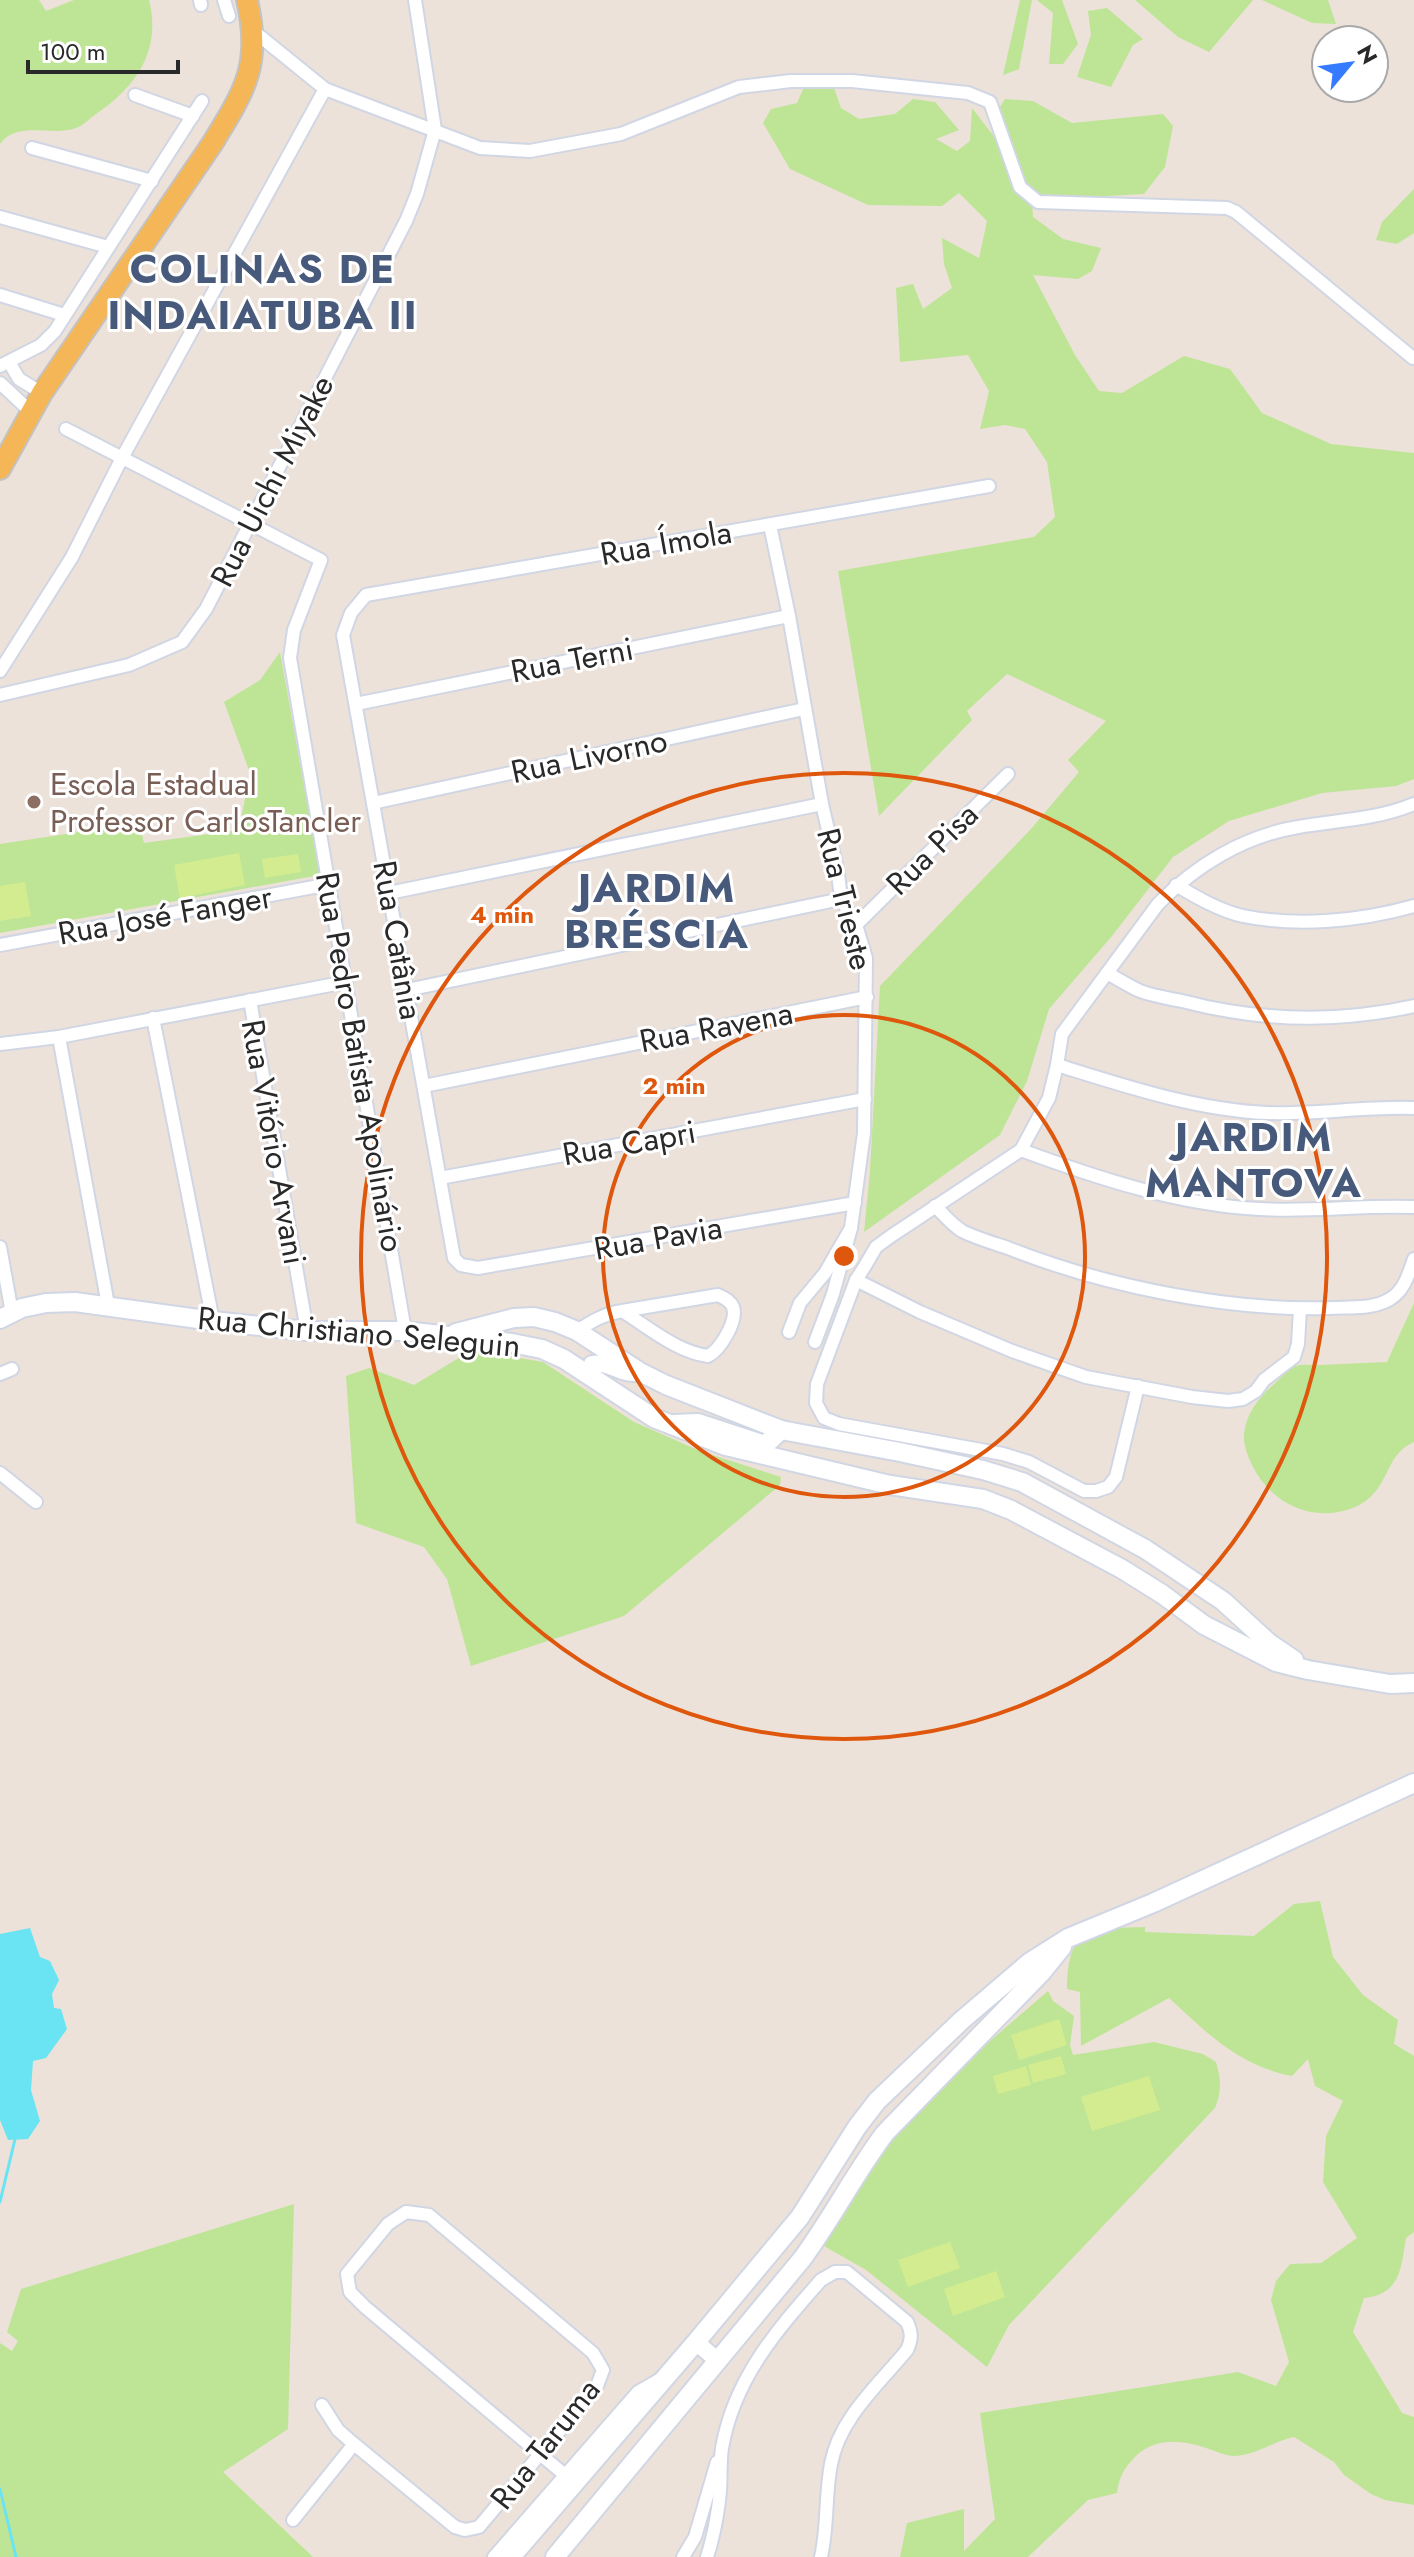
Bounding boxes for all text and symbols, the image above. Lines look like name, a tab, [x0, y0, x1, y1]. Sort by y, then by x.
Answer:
scale bar	[28, 24, 178, 74]
north arrow	[1310, 24, 1390, 104]
text: 100 m	[40, 34, 106, 69]
text: N	[1349, 39, 1386, 70]
district label: COLINAS DE INDAIATUBA II	[108, 240, 418, 344]
street label: Rua Uichi Miyake	[199, 367, 345, 595]
street label: Rua Ímola	[597, 509, 735, 577]
street label: Rua Terni	[507, 626, 637, 694]
street label: Rua Livorno	[507, 717, 671, 795]
place label: Escola Estadual Professor CarlosTancler	[50, 761, 361, 844]
street label: Rua Pisa	[875, 792, 989, 906]
marker: Escola Estadual Professor CarlosTancler	[25, 793, 43, 811]
street label: Rua Trieste	[805, 823, 885, 975]
street label: Rua Catânia	[361, 857, 435, 1023]
district label: JARDIM BRÉSCIA	[564, 859, 750, 963]
street label: Rua Pedro Batista Apolinário	[304, 868, 416, 1256]
street label: Rua José Fanger	[54, 874, 276, 956]
text: 4 min	[470, 897, 534, 932]
street label: Rua Ravena	[635, 990, 797, 1064]
street label: Rua Vitório Arvani	[230, 1016, 318, 1268]
text: 2 min	[642, 1068, 706, 1103]
district label: JARDIM MANTOVA	[1145, 1108, 1363, 1212]
street label: Rua Capri	[559, 1109, 699, 1177]
street label: Rua Pavia	[590, 1204, 726, 1272]
centre of rings	[830, 1242, 858, 1270]
street label: Rua Christiano Seleguin	[196, 1295, 522, 1369]
street label: Rua Taruma	[479, 2369, 611, 2519]

